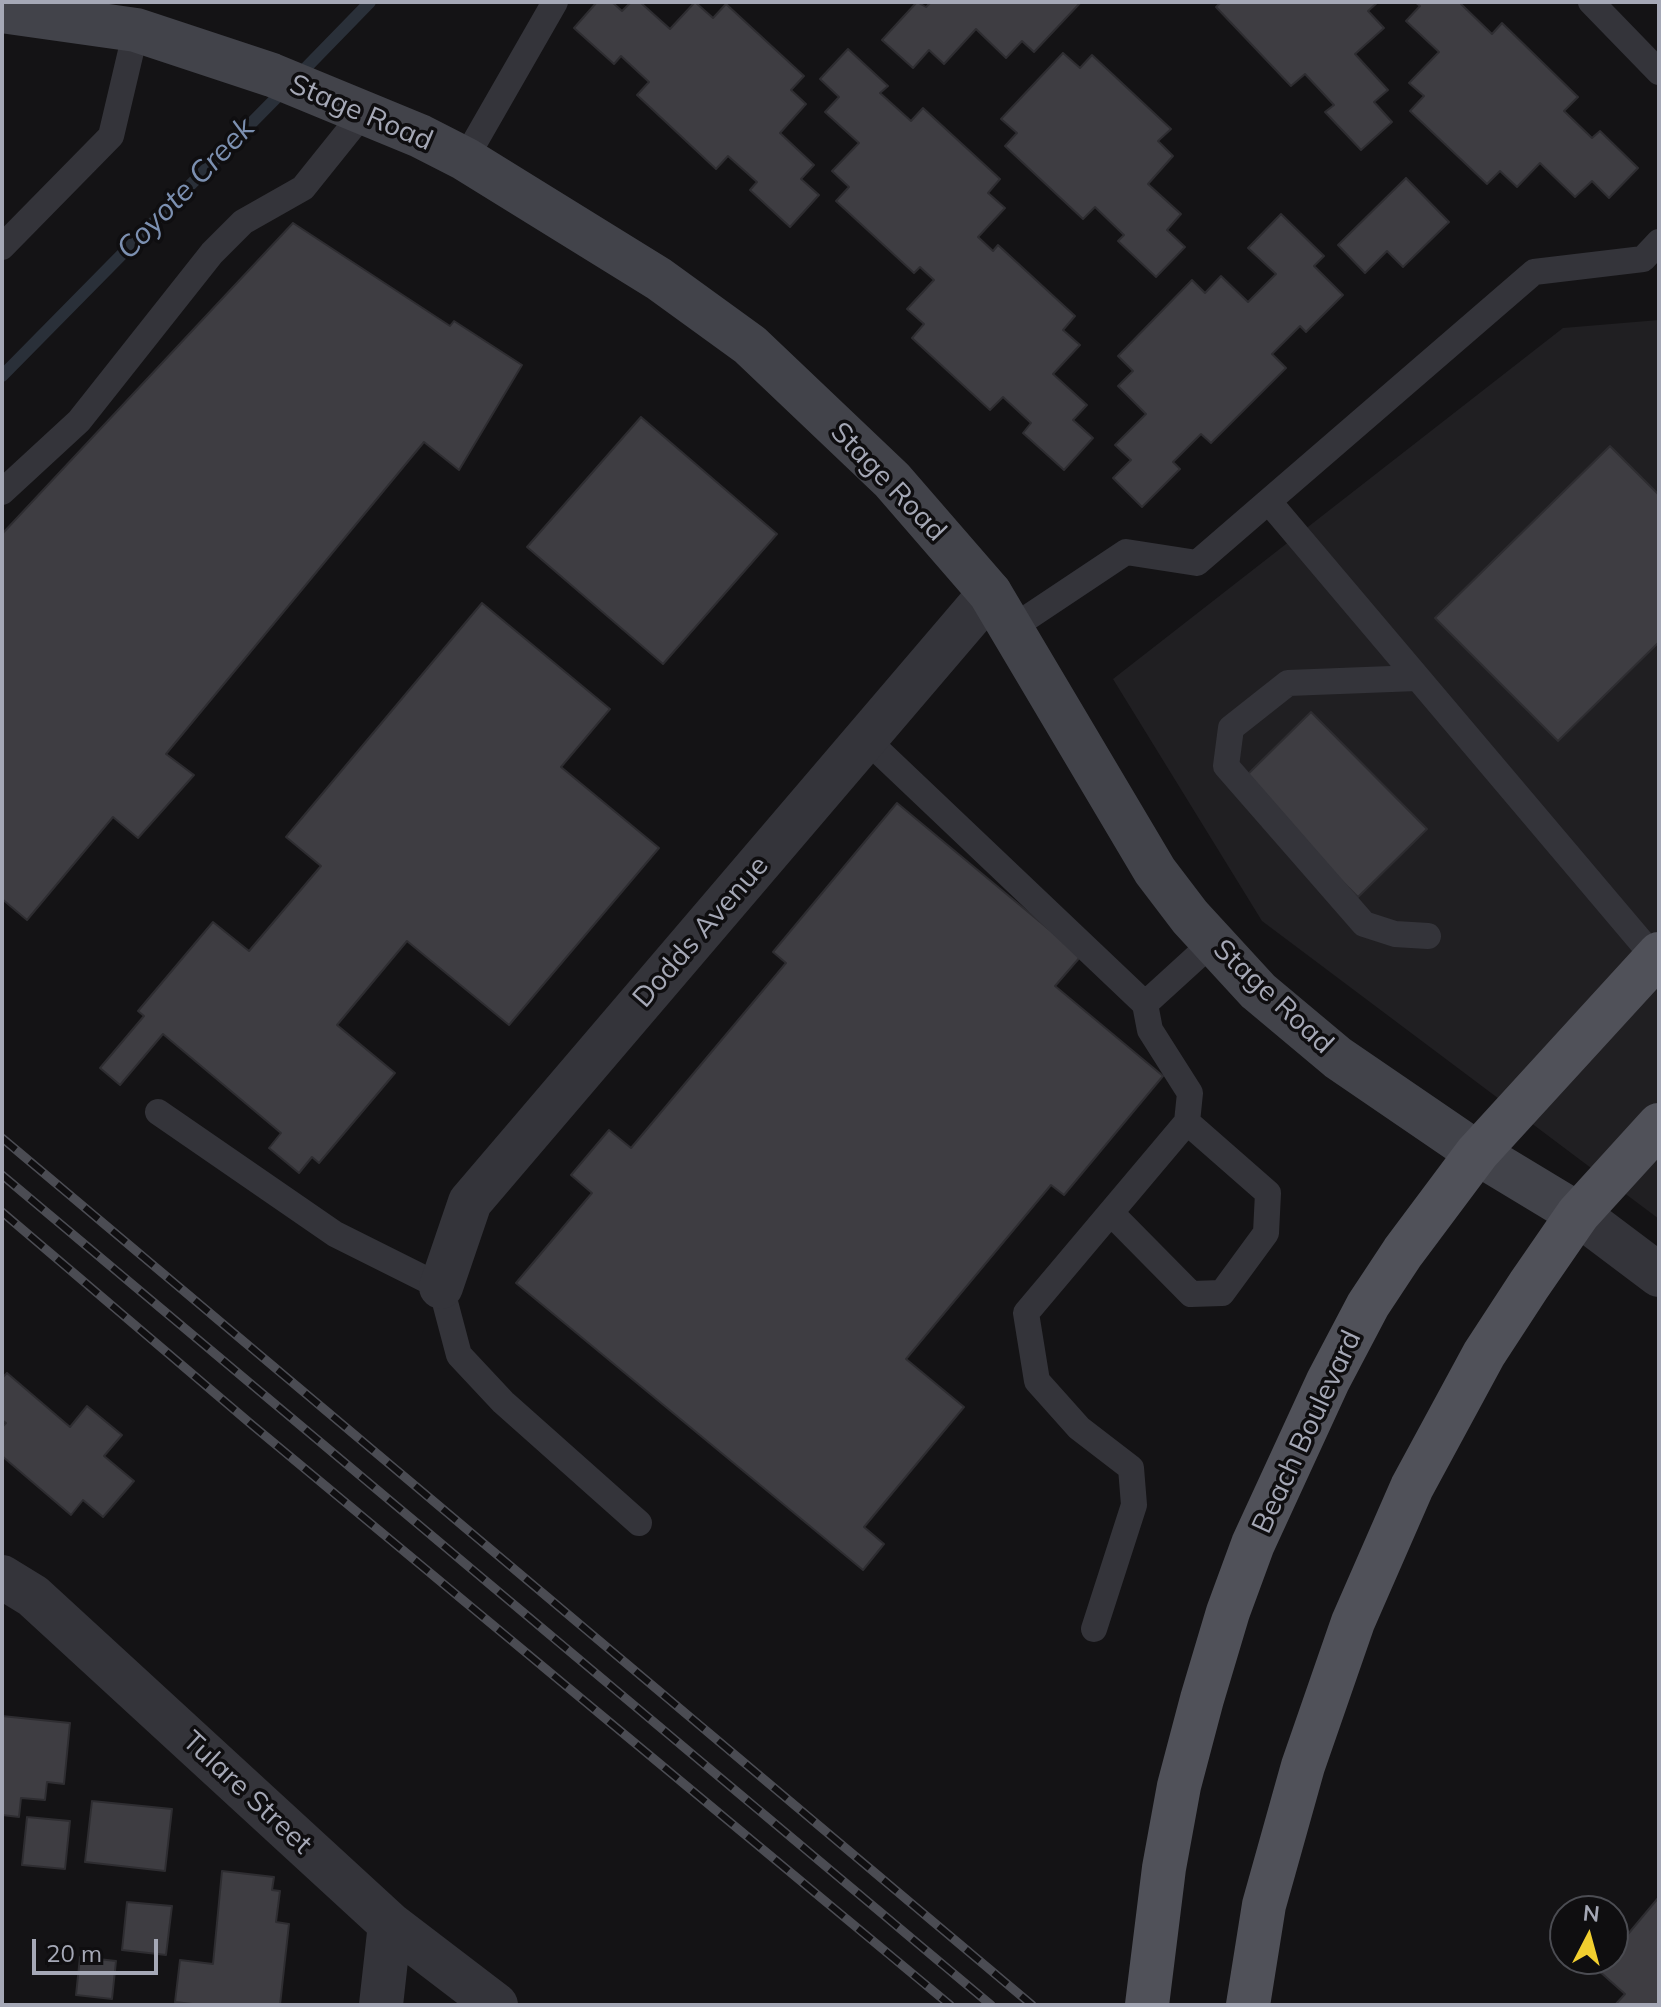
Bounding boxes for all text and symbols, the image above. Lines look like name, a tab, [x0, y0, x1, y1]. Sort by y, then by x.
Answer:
street label: Stage Road	[284, 68, 438, 158]
water label: Coyote Creek	[110, 111, 262, 267]
street label: Stage Road	[823, 416, 953, 548]
street label: Dodds Avenue	[626, 850, 776, 1014]
street label: Stage Road	[1206, 933, 1340, 1061]
street label: Beach Boulevard	[1245, 1325, 1369, 1539]
street label: Tulare Street	[175, 1725, 319, 1861]
north arrow	[1549, 1895, 1629, 1975]
text: N	[1582, 1898, 1601, 1928]
scale bar	[36, 1923, 162, 1973]
text: 20 m	[46, 1938, 102, 1968]

